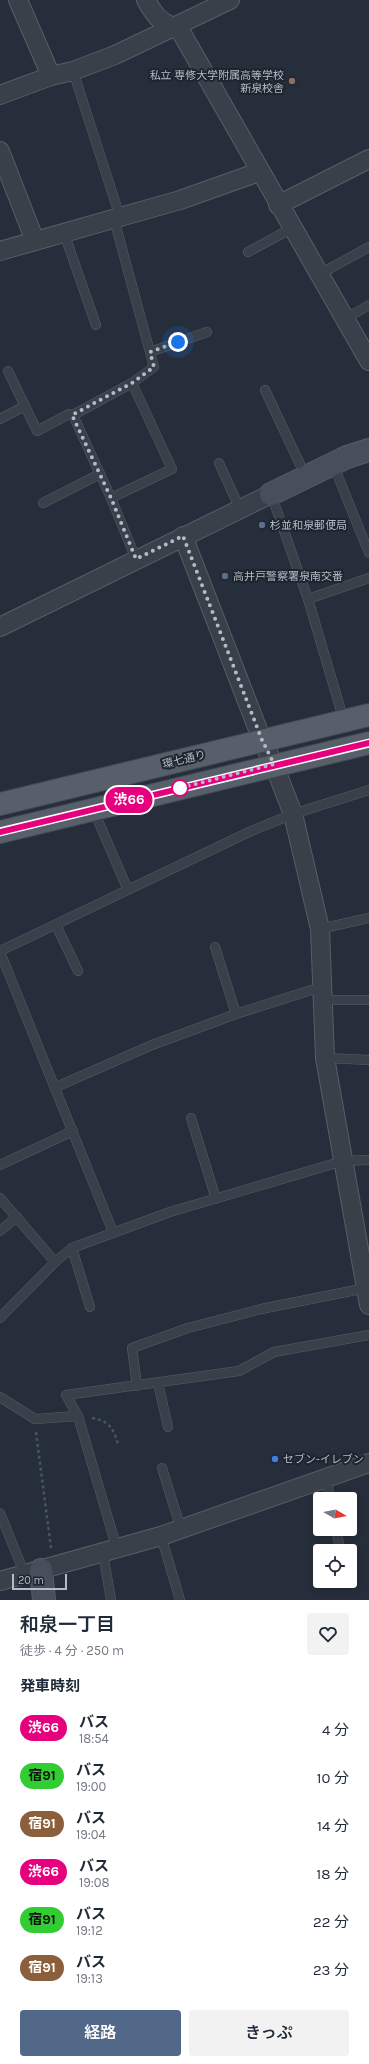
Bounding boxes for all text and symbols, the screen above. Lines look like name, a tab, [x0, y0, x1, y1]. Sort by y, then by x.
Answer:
place label: 私立 専修大学附属高等学校 新泉校舎	[149, 69, 284, 95]
marker: 私立 専修大学附属高等学校 新泉校舎	[287, 76, 297, 86]
your location	[168, 332, 188, 352]
place label: 杉並和泉郵便局	[270, 519, 347, 532]
marker: 杉並和泉郵便局	[257, 520, 267, 530]
place label: 高井戸警察署泉南交番	[233, 570, 343, 583]
marker: 高井戸警察署泉南交番	[220, 571, 230, 581]
street label: 環七通り	[161, 748, 207, 771]
unlabelled marker	[171, 779, 189, 797]
line badge: 渋66	[106, 787, 152, 813]
text: 渋66	[114, 791, 145, 808]
place label: セブン-イレブン	[283, 1453, 364, 1466]
marker: セブン-イレブン	[270, 1454, 280, 1464]
north arrow	[313, 1492, 357, 1536]
map controls	[313, 1492, 357, 1588]
button: locate	[313, 1544, 357, 1588]
scale bar	[12, 1572, 67, 1591]
text: 20 m	[18, 1574, 44, 1587]
button: heart	[307, 1613, 349, 1655]
text: 和泉一丁目	[20, 1614, 115, 1636]
text: 徒歩 · 4 分 · 250 m	[20, 1643, 124, 1658]
text: 発車時刻	[20, 1677, 80, 1695]
text: バス	[79, 1713, 109, 1731]
text: 渋66	[28, 1719, 59, 1736]
text: 4 分	[322, 1721, 349, 1739]
text: 18:54	[79, 1731, 109, 1746]
text: バス	[76, 1761, 106, 1779]
text: 宿91	[28, 1767, 56, 1784]
text: 10 分	[317, 1769, 349, 1787]
text: 19:00	[76, 1779, 106, 1794]
text: バス	[76, 1809, 106, 1827]
text: 宿91	[28, 1815, 56, 1832]
text: 14 分	[317, 1817, 349, 1835]
text: 19:04	[76, 1827, 106, 1842]
text: バス	[79, 1857, 109, 1875]
text: 渋66	[28, 1863, 59, 1880]
text: 18 分	[316, 1865, 349, 1883]
text: 19:08	[79, 1875, 110, 1890]
text: バス	[76, 1905, 106, 1923]
text: 宿91	[28, 1911, 56, 1928]
text: 22 分	[313, 1913, 349, 1931]
text: 19:12	[76, 1923, 103, 1938]
text: バス	[76, 1953, 106, 1971]
text: 宿91	[28, 1959, 56, 1976]
text: 23 分	[313, 1961, 349, 1979]
text: 19:13	[76, 1971, 103, 1986]
button: 経路	[20, 2010, 181, 2056]
button: きっぷ	[189, 2010, 349, 2056]

